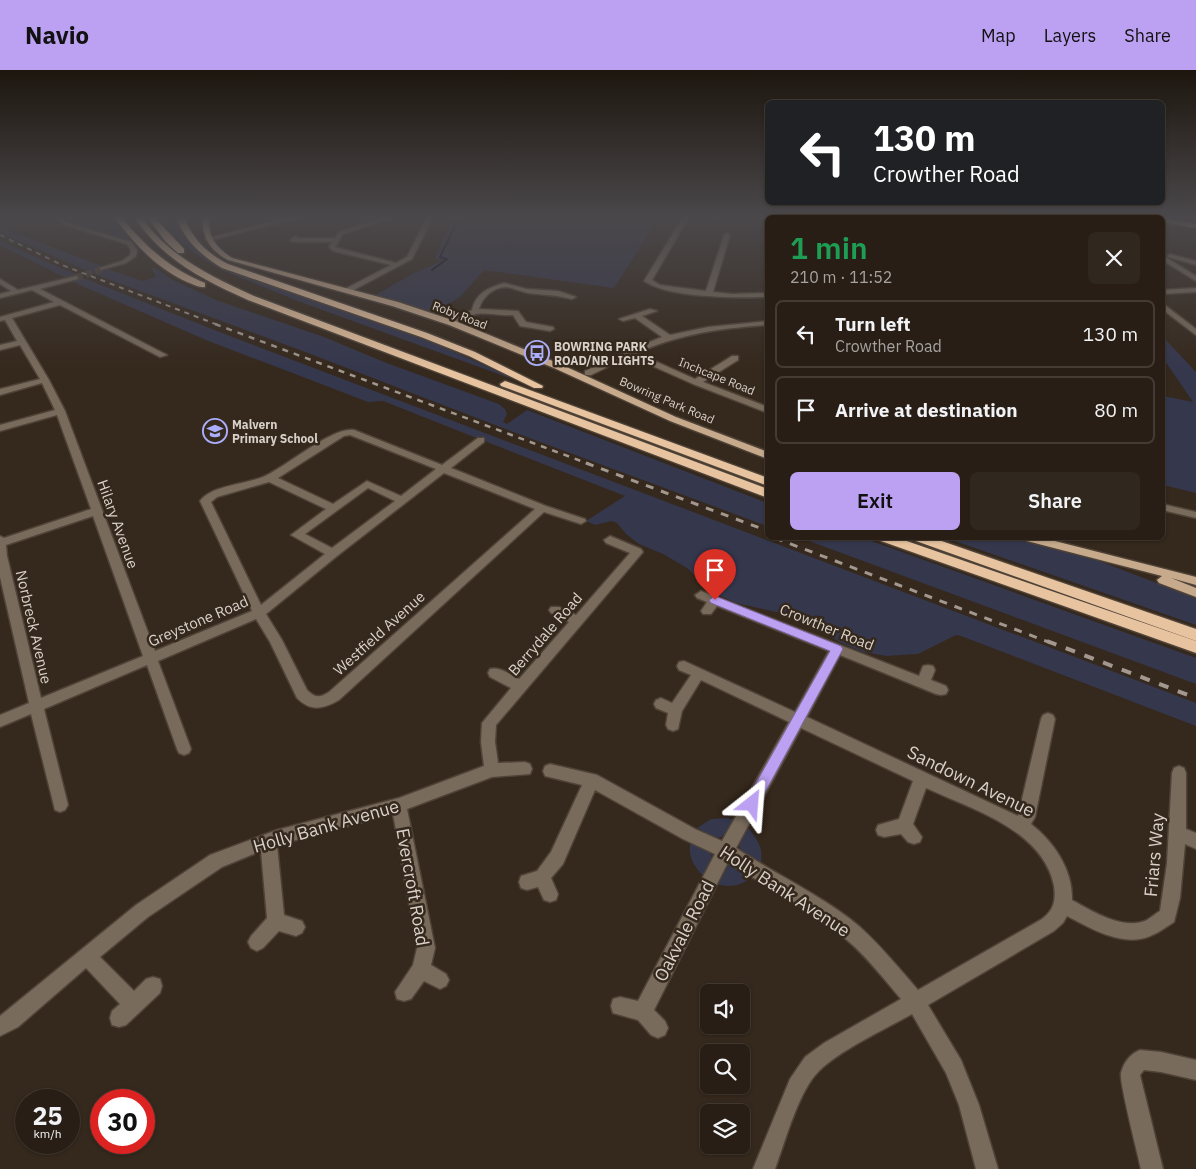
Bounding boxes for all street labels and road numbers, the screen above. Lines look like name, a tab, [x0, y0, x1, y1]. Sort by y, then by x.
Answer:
street label: Roby Road	[430, 298, 490, 332]
street label: Inchcape Road	[677, 354, 757, 398]
street label: Bowring Park Road	[617, 373, 717, 427]
street label: Hilary Avenue	[93, 477, 143, 571]
street label: Norbreck Avenue	[12, 568, 56, 686]
street label: Westfield Avenue	[329, 587, 429, 679]
street label: Berrydale Road	[504, 589, 586, 679]
street label: Greystone Road	[145, 591, 251, 651]
street label: Crowther Road	[777, 599, 877, 655]
street label: Sandown Avenue	[903, 740, 1039, 822]
street label: Holly Bank Avenue	[250, 794, 402, 858]
street label: Friars Way	[1139, 812, 1169, 898]
street label: Evercroft Road	[391, 826, 435, 948]
street label: Holly Bank Avenue	[715, 840, 855, 942]
street label: Oakvale Road	[649, 877, 719, 985]

